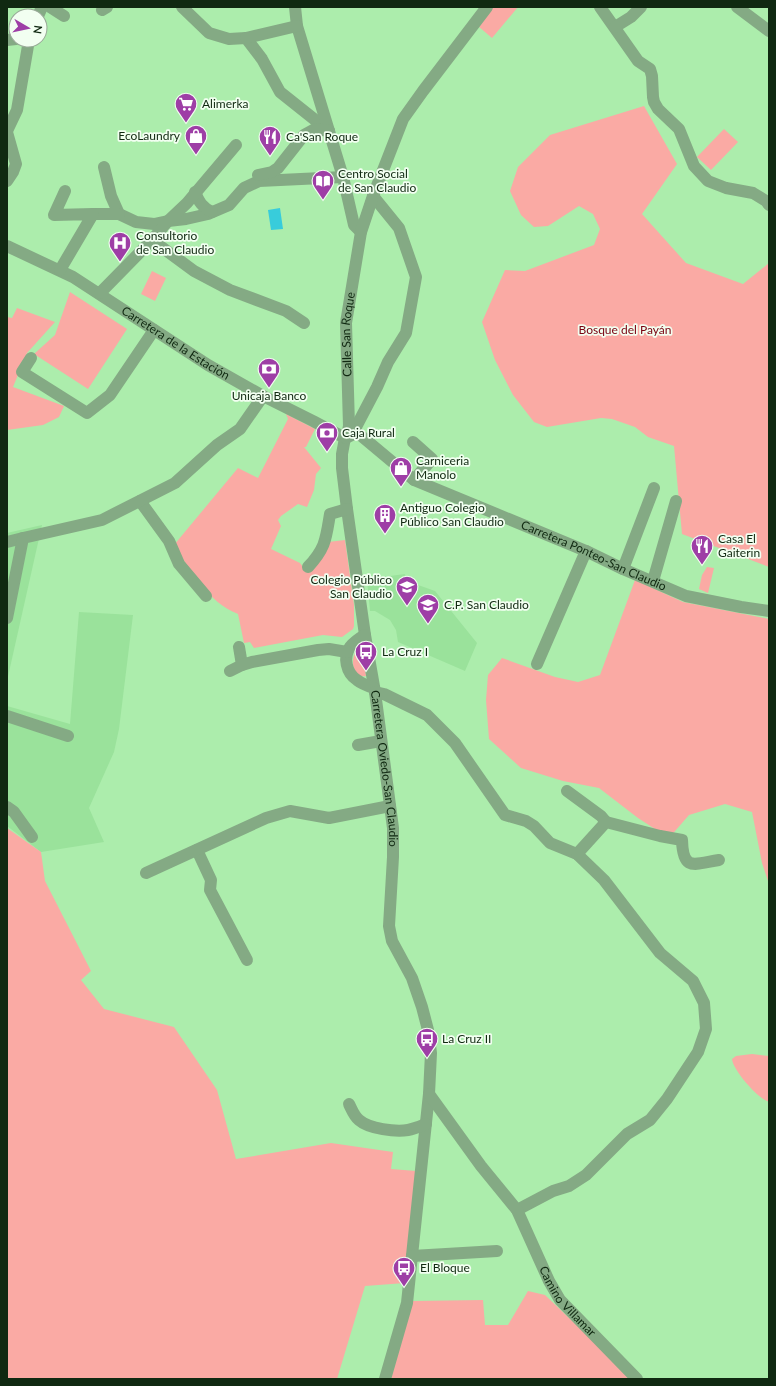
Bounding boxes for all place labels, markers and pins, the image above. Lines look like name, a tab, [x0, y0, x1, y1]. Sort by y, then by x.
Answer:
supermarket icon: Alimerka	[173, 91, 199, 124]
place label: Alimerka	[202, 96, 248, 111]
shop icon: EcoLaundry	[183, 123, 209, 156]
restaurant icon: Ca'San Roque	[257, 124, 283, 157]
place label: EcoLaundry	[118, 128, 181, 143]
place label: Ca'San Roque	[286, 129, 358, 144]
place label: Centro Social de San Claudio	[338, 166, 416, 195]
library icon: Centro Social de San Claudio	[310, 168, 336, 201]
place label: Consultorio de San Claudio	[136, 228, 214, 257]
hospital icon: Consultorio de San Claudio	[107, 230, 133, 263]
bank icon: Unicaja Banco	[256, 356, 282, 389]
place label: Unicaja Banco	[232, 388, 306, 403]
bank icon: Caja Rural	[314, 420, 340, 453]
place label: Caja Rural	[342, 425, 395, 440]
place label: Carniceria Manolo	[416, 453, 469, 482]
shop icon: Carniceria Manolo	[388, 455, 414, 488]
place label: Antiguo Colegio Público San Claudio	[400, 500, 504, 529]
building icon: Antiguo Colegio Público San Claudio	[372, 502, 398, 535]
place label: Casa El Gaiterin	[718, 531, 760, 560]
restaurant icon: Casa El Gaiterin	[689, 533, 715, 566]
place label: Colegio Público San Claudio	[310, 572, 392, 601]
school or university icon: Colegio Público San Claudio	[394, 574, 420, 607]
school or university icon: C.P. San Claudio	[415, 592, 441, 625]
place label: C.P. San Claudio	[444, 597, 529, 612]
bus stop icon: La Cruz I	[353, 639, 379, 672]
place label: La Cruz I	[382, 644, 428, 659]
bus stop icon: La Cruz II	[414, 1026, 440, 1059]
place label: La Cruz II	[442, 1031, 491, 1046]
bus stop icon: El Bloque	[391, 1255, 417, 1288]
place label: El Bloque	[420, 1260, 470, 1275]

